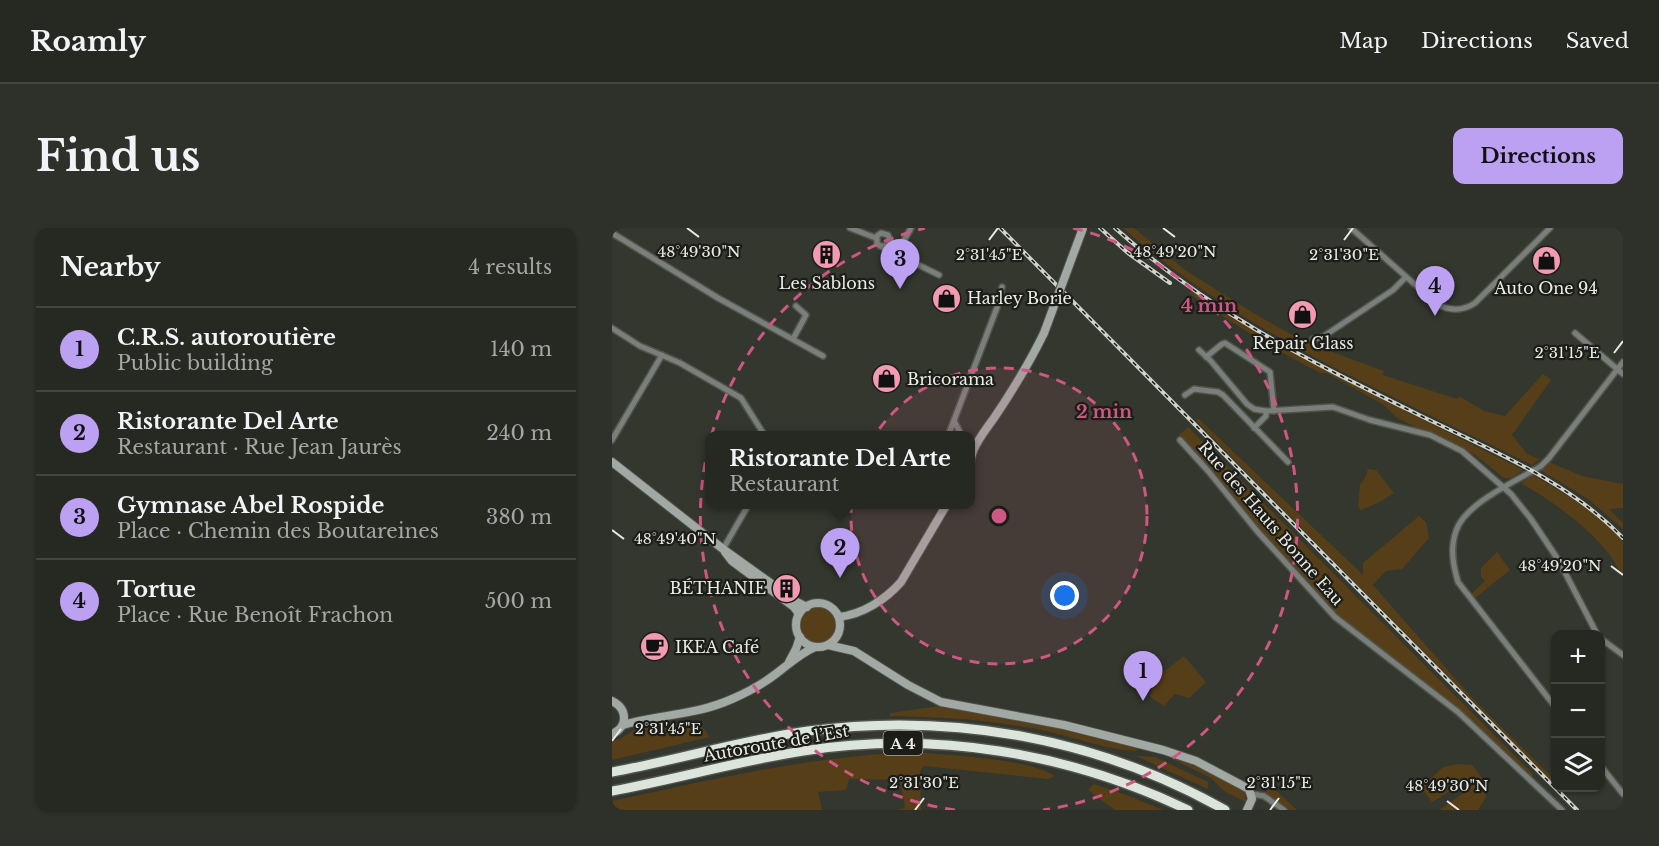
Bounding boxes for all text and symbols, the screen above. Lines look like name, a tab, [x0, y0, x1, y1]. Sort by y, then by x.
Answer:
text: Roamly	[30, 24, 146, 59]
text: Map	[1339, 28, 1388, 54]
text: Directions	[1421, 28, 1533, 54]
text: Saved	[1566, 28, 1629, 54]
button: Directions	[1453, 128, 1623, 184]
text: Find us	[36, 130, 200, 182]
building icon: Les Sablons	[811, 239, 843, 271]
pin: 3	[880, 239, 920, 289]
text: 48°49'30"N	[657, 242, 741, 261]
text: 48°49'20"N	[1133, 242, 1217, 261]
shop icon: Auto One 94	[1530, 244, 1562, 276]
text: 2°31'45"E	[956, 245, 1022, 264]
text: 2°31'30"E	[1309, 245, 1379, 264]
text: Nearby	[60, 251, 161, 283]
text: 4 results	[468, 255, 552, 279]
pin: 4	[1416, 266, 1454, 316]
place label: Les Sablons	[779, 273, 875, 293]
place label: Auto One 94	[1493, 278, 1598, 298]
shop icon: Harley Borie	[930, 282, 962, 314]
place label: Harley Borie	[967, 288, 1072, 308]
text: 4 min	[1181, 295, 1237, 317]
shop icon: Repair Glass	[1287, 299, 1319, 331]
text: C.R.S. autoroutière	[117, 324, 336, 351]
place label: Repair Glass	[1252, 333, 1354, 353]
text: 1	[75, 337, 84, 361]
text: 140 m	[490, 337, 552, 361]
text: 2°31'15"E	[1534, 343, 1600, 362]
text: Public building	[117, 351, 273, 375]
shop icon: Bricorama	[870, 363, 902, 395]
place label: Bricorama	[907, 369, 994, 389]
text: 2 min	[1076, 401, 1132, 423]
text: Ristorante Del Arte	[117, 408, 339, 435]
text: 2	[73, 421, 86, 445]
text: 240 m	[487, 421, 552, 445]
popup	[705, 431, 975, 509]
text: Restaurant · Rue Jean Jaurès	[117, 435, 402, 459]
street label: Rue des Hauts Bonne Eau	[1194, 437, 1348, 609]
text: Ristorante Del Arte	[729, 445, 951, 472]
text: Restaurant	[729, 472, 839, 496]
text: Gymnase Abel Rospide	[117, 492, 384, 519]
text: 3	[73, 505, 86, 529]
text: 380 m	[486, 505, 552, 529]
centre of rings	[989, 506, 1009, 526]
text: Place · Chemin des Boutareines	[117, 519, 439, 543]
pin: 2	[820, 528, 860, 578]
text: 48°49'40"N	[634, 529, 716, 548]
text: 48°49'20"N	[1518, 556, 1602, 575]
building icon: BÉTHANIE	[771, 572, 803, 604]
text: Tortue	[117, 576, 196, 603]
place label: BÉTHANIE	[670, 578, 766, 598]
your location	[1050, 581, 1079, 610]
text: 4	[73, 589, 86, 613]
text: 500 m	[485, 589, 552, 613]
text: Place · Rue Benoît Frachon	[117, 603, 393, 627]
map controls	[1551, 630, 1605, 792]
button: +	[1551, 630, 1605, 684]
cafe icon: IKEA Café	[638, 631, 670, 663]
place label: IKEA Café	[675, 637, 759, 657]
pin: 1	[1124, 652, 1162, 701]
button: −	[1551, 684, 1605, 738]
text: 2°31'45"E	[635, 719, 701, 738]
street label: Autoroute de l’Est	[701, 720, 850, 766]
road number: A 4	[884, 731, 922, 755]
button: layers	[1551, 738, 1605, 792]
text: 2°31'30"E	[889, 773, 959, 792]
text: 2°31'15"E	[1246, 773, 1312, 792]
text: 48°49'30"N	[1405, 776, 1489, 795]

